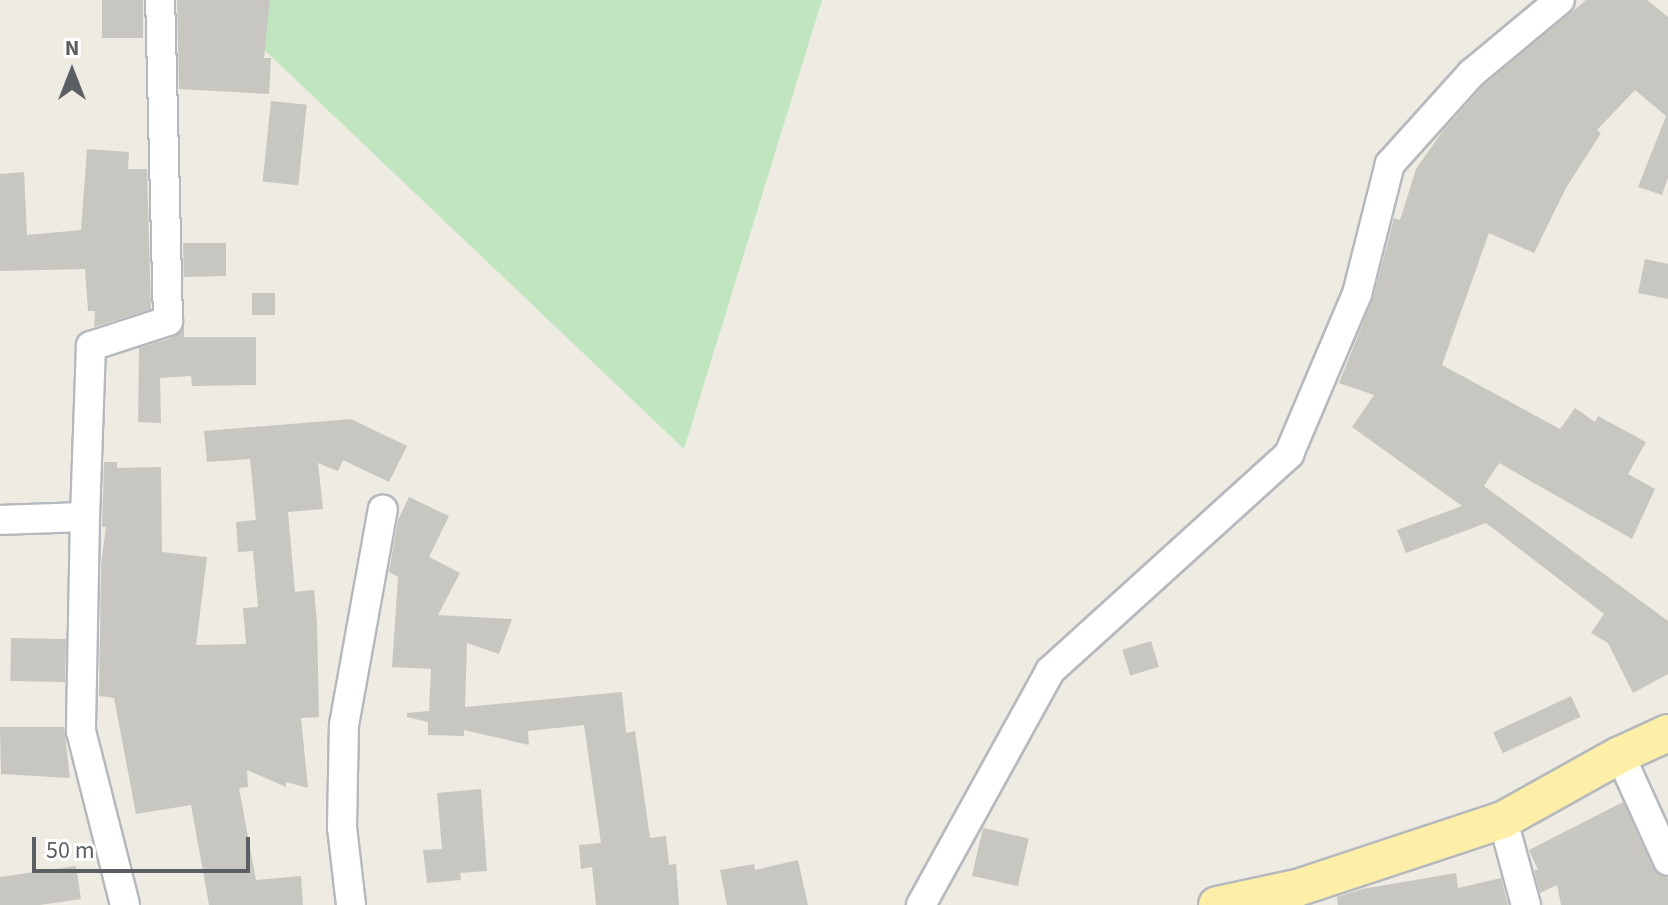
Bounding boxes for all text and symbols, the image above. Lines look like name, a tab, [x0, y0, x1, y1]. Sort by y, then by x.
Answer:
north arrow	[32, 32, 112, 112]
text: N	[65, 32, 79, 64]
scale bar	[36, 821, 254, 871]
text: 50 m	[46, 833, 95, 868]

